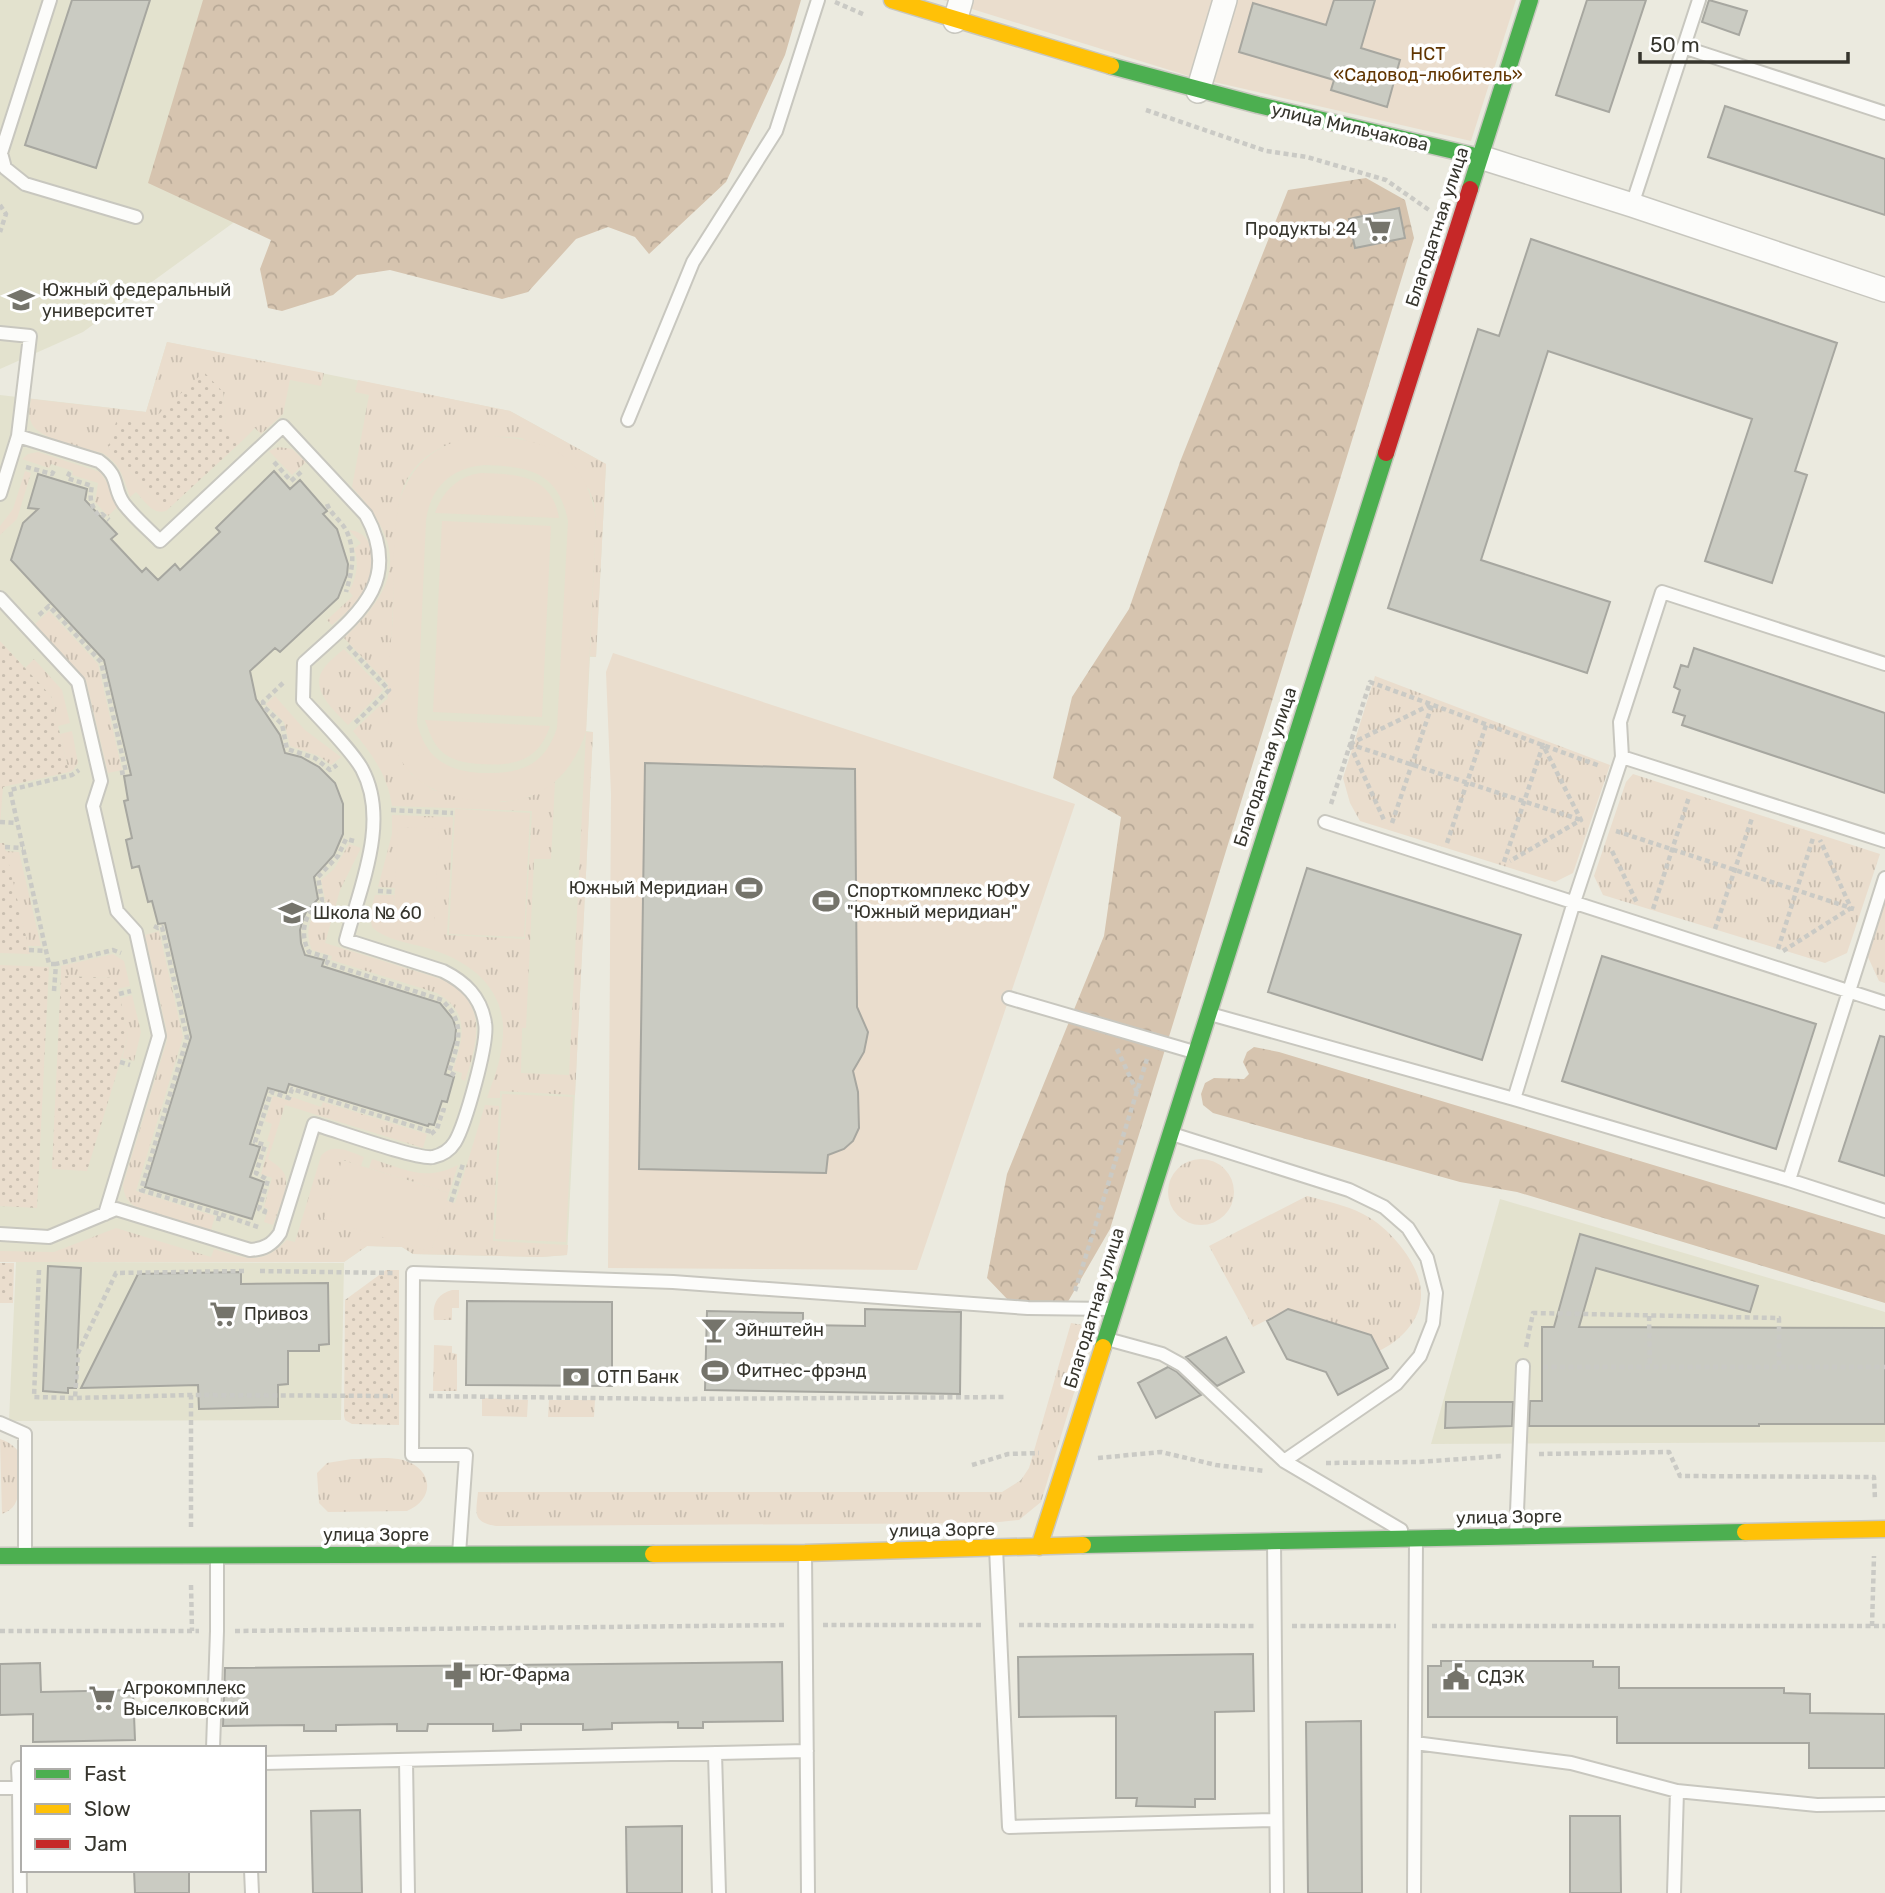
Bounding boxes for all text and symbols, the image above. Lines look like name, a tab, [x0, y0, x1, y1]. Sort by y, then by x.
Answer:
scale bar	[1640, 21, 1848, 65]
text: 50 m	[1650, 32, 1700, 57]
park label: НСТ «Садовод-любитель»	[1333, 43, 1523, 86]
street label: улица Мильчакова	[1269, 98, 1431, 156]
street label: Благодатная улица	[1401, 144, 1473, 310]
supermarket icon: Продукты 24	[1363, 214, 1393, 244]
place label: Продукты 24	[1245, 218, 1357, 240]
place label: Южный федеральный университет	[42, 279, 231, 322]
school or university icon: Южный федеральный университет	[6, 285, 36, 315]
street label: Благодатная улица	[1229, 684, 1301, 850]
sports icon: Южный Меридиан	[734, 873, 764, 903]
place label: Южный Меридиан	[569, 877, 728, 899]
place label: Спорткомплекс ЮФУ "Южный меридиан"	[847, 880, 1030, 923]
sports icon: Спорткомплекс ЮФУ "Южный меридиан"	[811, 886, 841, 916]
school or university icon: Школа № 60	[277, 898, 307, 928]
place label: Школа № 60	[313, 902, 422, 924]
street label: Благодатная улица	[1059, 1225, 1129, 1391]
supermarket icon: Привоз	[208, 1299, 238, 1329]
place label: Привоз	[244, 1303, 308, 1325]
bar icon: Эйнштейн	[699, 1315, 729, 1345]
place label: Эйнштейн	[735, 1319, 824, 1341]
sports icon: Фитнес-фрэнд	[700, 1356, 730, 1386]
place label: Фитнес-фрэнд	[736, 1360, 867, 1382]
bank icon: ОТП Банк	[561, 1362, 591, 1392]
place label: ОТП Банк	[597, 1366, 679, 1388]
street label: улица Зорге	[1456, 1505, 1562, 1529]
street label: улица Зорге	[889, 1518, 995, 1542]
street label: улица Зорге	[323, 1524, 429, 1546]
pharmacy icon: Юг-Фарма	[443, 1660, 473, 1690]
public building icon: СДЭК	[1441, 1662, 1471, 1692]
place label: Юг-Фарма	[479, 1664, 570, 1686]
place label: СДЭК	[1477, 1666, 1525, 1688]
place label: Агрокомплекс Выселковский	[123, 1677, 249, 1720]
supermarket icon: Агрокомплекс Выселковский	[87, 1683, 117, 1713]
legend	[21, 1746, 266, 1872]
text: Fast	[84, 1761, 126, 1786]
text: Slow	[84, 1796, 131, 1821]
text: Jam	[84, 1831, 128, 1856]

